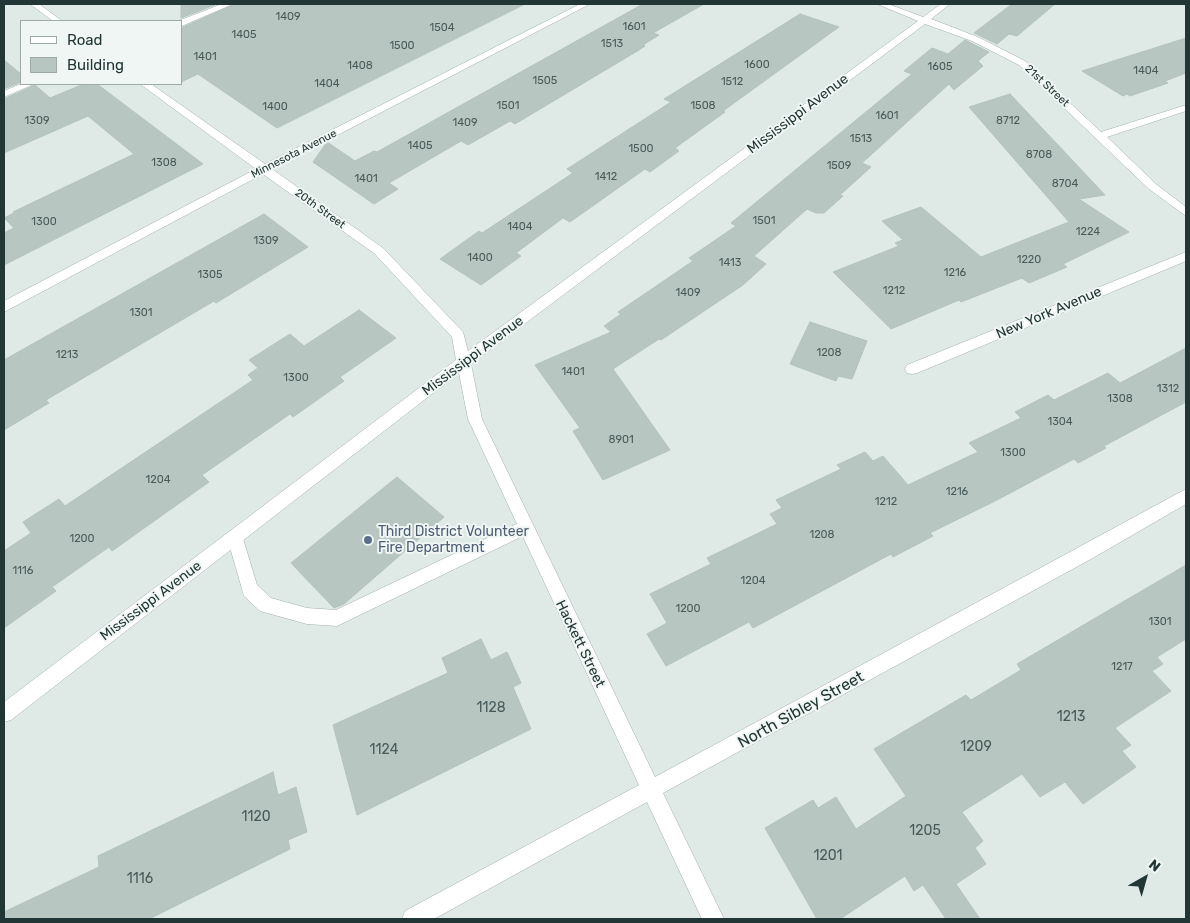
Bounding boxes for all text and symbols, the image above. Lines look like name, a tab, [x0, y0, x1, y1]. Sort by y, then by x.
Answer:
house number: 1409	[275, 10, 301, 24]
legend	[20, 20, 182, 85]
house number: 1601	[622, 20, 646, 34]
house number: 1504	[429, 21, 455, 35]
house number: 1405	[231, 28, 257, 42]
text: Road	[67, 31, 103, 49]
house number: 1513	[601, 37, 623, 51]
house number: 1500	[389, 39, 415, 53]
house number: 1401	[193, 50, 217, 64]
text: Building	[67, 56, 124, 74]
house number: 1600	[744, 58, 770, 72]
house number: 1408	[347, 59, 373, 73]
house number: 1605	[928, 60, 952, 74]
street label: 21st Street	[1022, 62, 1072, 110]
house number: 1404	[1133, 64, 1159, 78]
street label: Mississippi Avenue	[744, 70, 852, 158]
house number: 1505	[533, 74, 557, 88]
house number: 1512	[721, 75, 743, 89]
house number: 1404	[314, 77, 340, 91]
house number: 1501	[497, 99, 519, 113]
house number: 1508	[690, 99, 716, 113]
house number: 1400	[262, 100, 288, 114]
house number: 1601	[875, 109, 899, 123]
house number: 1309	[25, 114, 49, 128]
house number: 8712	[996, 114, 1020, 128]
house number: 1409	[452, 116, 478, 130]
street label: Minnesota Avenue	[249, 127, 339, 181]
house number: 1513	[850, 132, 872, 146]
house number: 1405	[407, 139, 433, 153]
house number: 1500	[628, 142, 654, 156]
house number: 8708	[1026, 148, 1052, 162]
house number: 1308	[151, 156, 177, 170]
house number: 1509	[827, 159, 851, 173]
house number: 1412	[595, 170, 617, 184]
house number: 1401	[354, 172, 378, 186]
house number: 8704	[1052, 177, 1078, 191]
street label: 20th Street	[292, 186, 348, 232]
house number: 1501	[753, 214, 775, 228]
house number: 1300	[31, 215, 57, 229]
house number: 1404	[507, 220, 533, 234]
house number: 1224	[1076, 225, 1100, 239]
house number: 1309	[254, 234, 278, 248]
house number: 1400	[467, 251, 493, 265]
house number: 1220	[1017, 253, 1041, 267]
house number: 1413	[719, 256, 741, 270]
house number: 1216	[944, 266, 966, 280]
house number: 1305	[198, 268, 222, 282]
street label: New York Avenue	[994, 283, 1104, 343]
house number: 1212	[883, 284, 905, 298]
house number: 1409	[675, 286, 701, 300]
house number: 1301	[129, 306, 153, 320]
street label: Mississippi Avenue	[419, 312, 527, 400]
house number: 1208	[816, 346, 842, 360]
house number: 1213	[56, 348, 78, 362]
house number: 1401	[561, 365, 585, 379]
house number: 1300	[283, 371, 309, 385]
house number: 1312	[1157, 382, 1179, 396]
house number: 1308	[1107, 392, 1133, 406]
house number: 1304	[1047, 415, 1073, 429]
house number: 8901	[608, 433, 634, 447]
house number: 1300	[1000, 446, 1026, 460]
house number: 1204	[146, 473, 170, 487]
house number: 1216	[946, 485, 968, 499]
house number: 1212	[875, 495, 897, 509]
place label: Third District Volunteer Fire Department	[378, 524, 529, 556]
house number: 1208	[809, 528, 835, 542]
house number: 1200	[69, 532, 95, 546]
marker: Third District Volunteer Fire Department	[362, 534, 374, 546]
street label: Mississippi Avenue	[97, 557, 205, 645]
house number: 1116	[13, 564, 33, 578]
house number: 1204	[741, 574, 765, 588]
street label: Hackett Street	[552, 598, 608, 690]
house number: 1200	[675, 602, 701, 616]
house number: 1301	[1148, 615, 1172, 629]
house number: 1217	[1111, 660, 1133, 674]
street label: North Sibley Street	[735, 667, 867, 753]
house number: 1128	[476, 700, 506, 716]
house number: 1213	[1057, 709, 1085, 725]
house number: 1209	[960, 739, 992, 755]
house number: 1124	[370, 742, 398, 758]
house number: 1120	[241, 809, 271, 825]
house number: 1205	[909, 823, 941, 839]
house number: 1201	[813, 848, 843, 864]
north arrow	[1120, 853, 1170, 903]
text: N	[1145, 856, 1164, 876]
house number: 1116	[127, 871, 153, 887]

